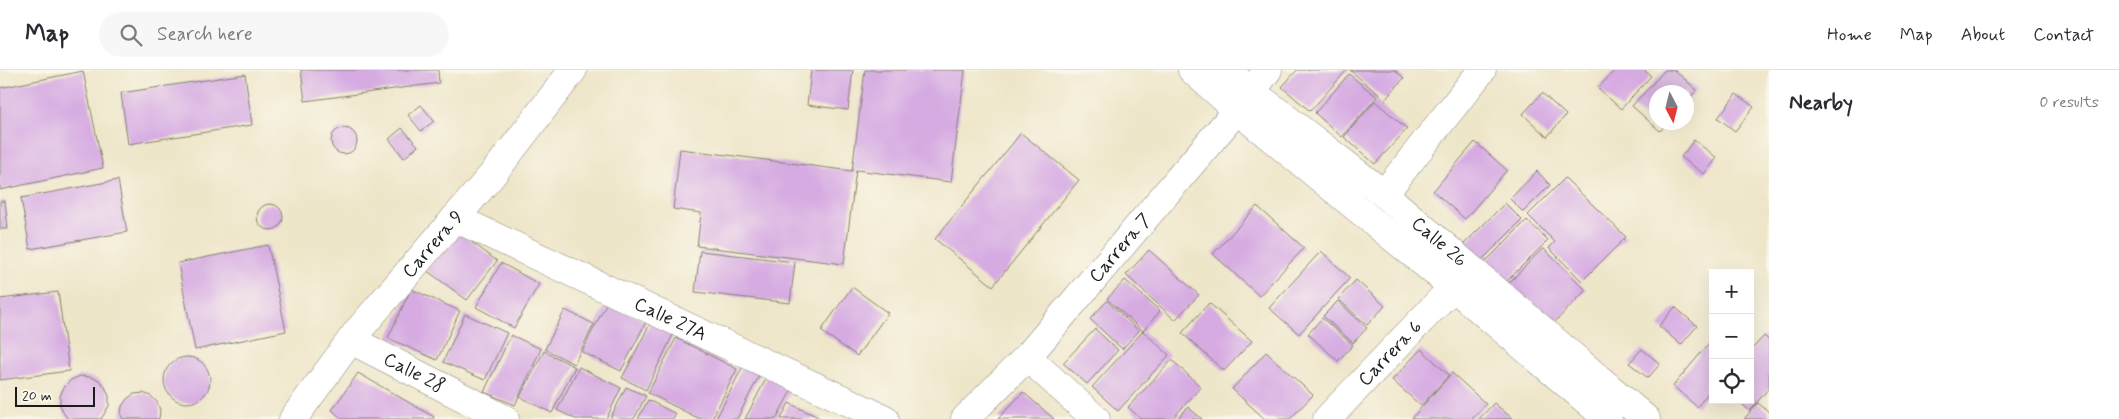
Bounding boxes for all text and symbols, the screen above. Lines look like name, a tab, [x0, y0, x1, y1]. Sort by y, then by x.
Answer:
search box	[99, 12, 449, 57]
text: Map	[25, 19, 69, 50]
icon: search	[117, 21, 145, 49]
text: Search here	[157, 22, 253, 47]
text: Home	[1827, 23, 1872, 47]
text: Map	[1900, 23, 1933, 47]
text: About	[1961, 23, 2005, 47]
text: Contact	[2033, 23, 2094, 47]
north arrow	[1649, 85, 1694, 130]
text: Nearby	[1789, 89, 1853, 117]
text: 0 results	[2039, 92, 2099, 113]
street label: Carrera 9	[396, 205, 469, 283]
street label: Carrera 7	[1083, 208, 1157, 288]
street label: Calle 26	[1406, 211, 1473, 273]
map controls	[1709, 269, 1754, 404]
button: +	[1709, 269, 1754, 314]
street label: Calle 27A	[630, 291, 711, 346]
button: −	[1709, 314, 1754, 359]
street label: Carrera 6	[1352, 315, 1427, 392]
street label: Calle 28	[379, 346, 449, 399]
button: locate	[1709, 359, 1754, 404]
scale bar	[15, 384, 95, 407]
text: 20 m	[22, 387, 52, 405]

